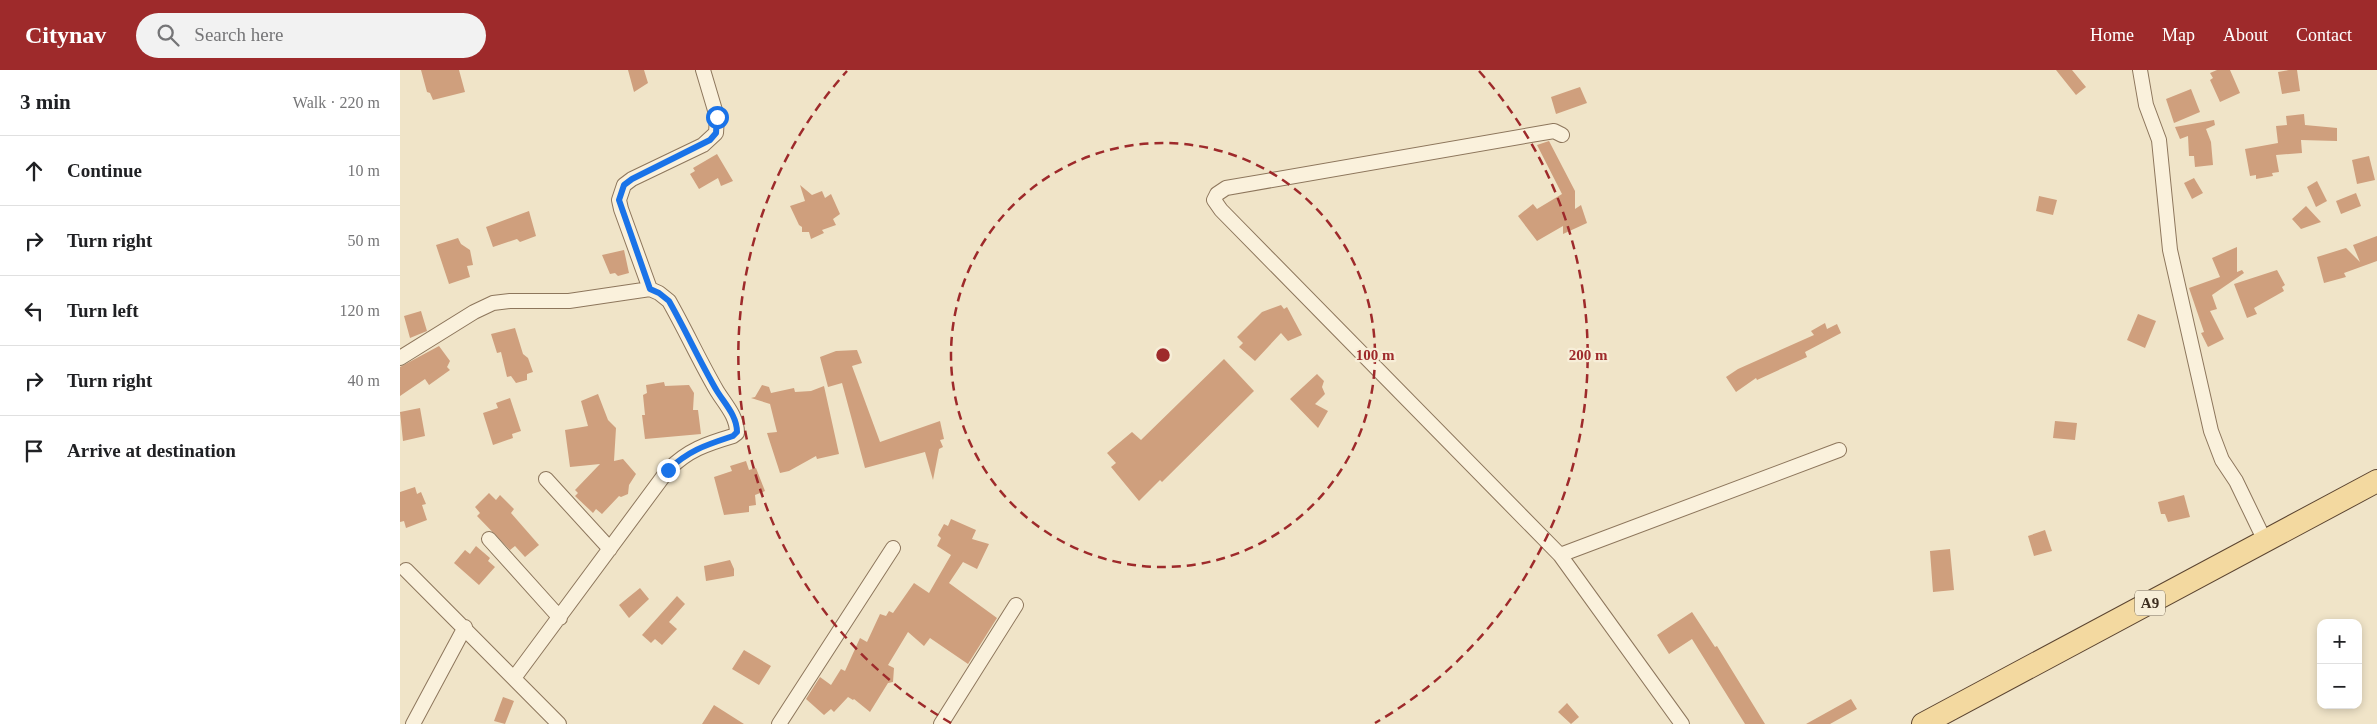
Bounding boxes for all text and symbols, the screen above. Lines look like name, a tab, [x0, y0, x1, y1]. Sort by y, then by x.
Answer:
search box	[136, 13, 486, 58]
icon: search	[154, 21, 182, 49]
text: Citynav	[25, 22, 106, 48]
text: Search here	[194, 24, 283, 45]
text: Home	[2090, 25, 2134, 45]
text: Map	[2162, 25, 2195, 45]
text: About	[2223, 25, 2268, 45]
text: Contact	[2296, 25, 2352, 45]
text: 3 min	[20, 90, 71, 114]
text: Walk · 220 m	[293, 94, 380, 111]
route start	[706, 106, 729, 129]
icon: ahead	[20, 157, 48, 185]
text: Continue	[67, 160, 142, 181]
text: 10 m	[348, 162, 380, 179]
icon: right	[20, 227, 48, 255]
text: Turn right	[67, 230, 152, 251]
text: 50 m	[348, 232, 380, 249]
icon: left	[20, 297, 48, 325]
text: Turn left	[67, 300, 139, 321]
text: 120 m	[340, 302, 380, 319]
centre of rings	[1154, 346, 1172, 364]
text: 100 m	[1356, 347, 1395, 363]
text: 200 m	[1569, 347, 1608, 363]
icon: right	[20, 367, 48, 395]
text: Turn right	[67, 370, 152, 391]
text: 40 m	[348, 372, 380, 389]
icon: arrive	[20, 437, 48, 465]
text: Arrive at destination	[67, 440, 236, 461]
route end	[657, 459, 680, 482]
road number: A9	[2135, 590, 2165, 616]
map controls	[2317, 619, 2362, 709]
button: +	[2317, 619, 2362, 664]
button: −	[2317, 664, 2362, 709]

